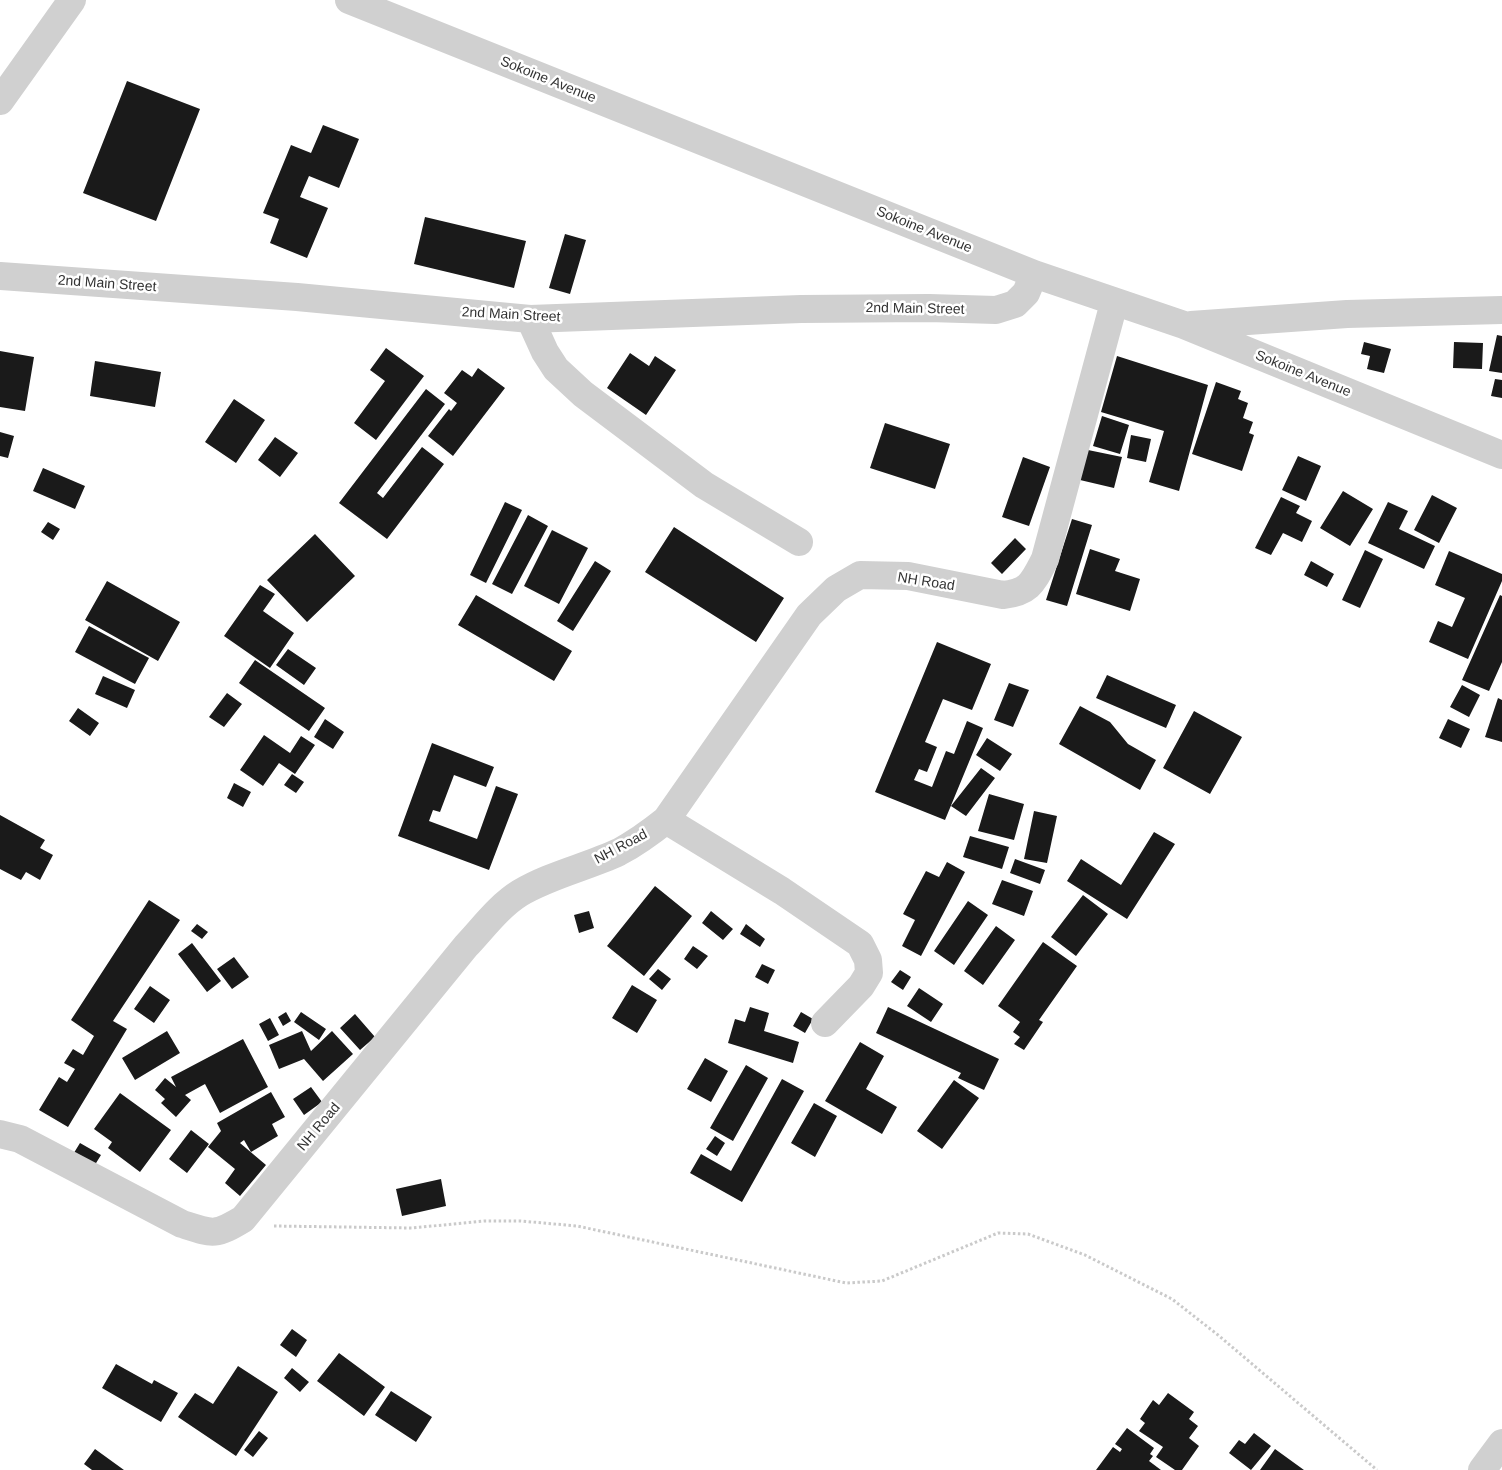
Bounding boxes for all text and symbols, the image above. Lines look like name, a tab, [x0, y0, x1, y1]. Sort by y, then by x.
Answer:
street label: Sokoine Avenue	[498, 53, 598, 107]
street label: Sokoine Avenue	[874, 203, 974, 257]
street label: 2nd Main Street	[57, 272, 157, 296]
street label: 2nd Main Street	[865, 300, 965, 318]
street label: 2nd Main Street	[461, 304, 561, 326]
street label: Sokoine Avenue	[1253, 347, 1353, 401]
street label: NH Road	[896, 569, 956, 595]
street label: NH Road	[592, 826, 650, 868]
street label: NH Road	[294, 1100, 344, 1154]

